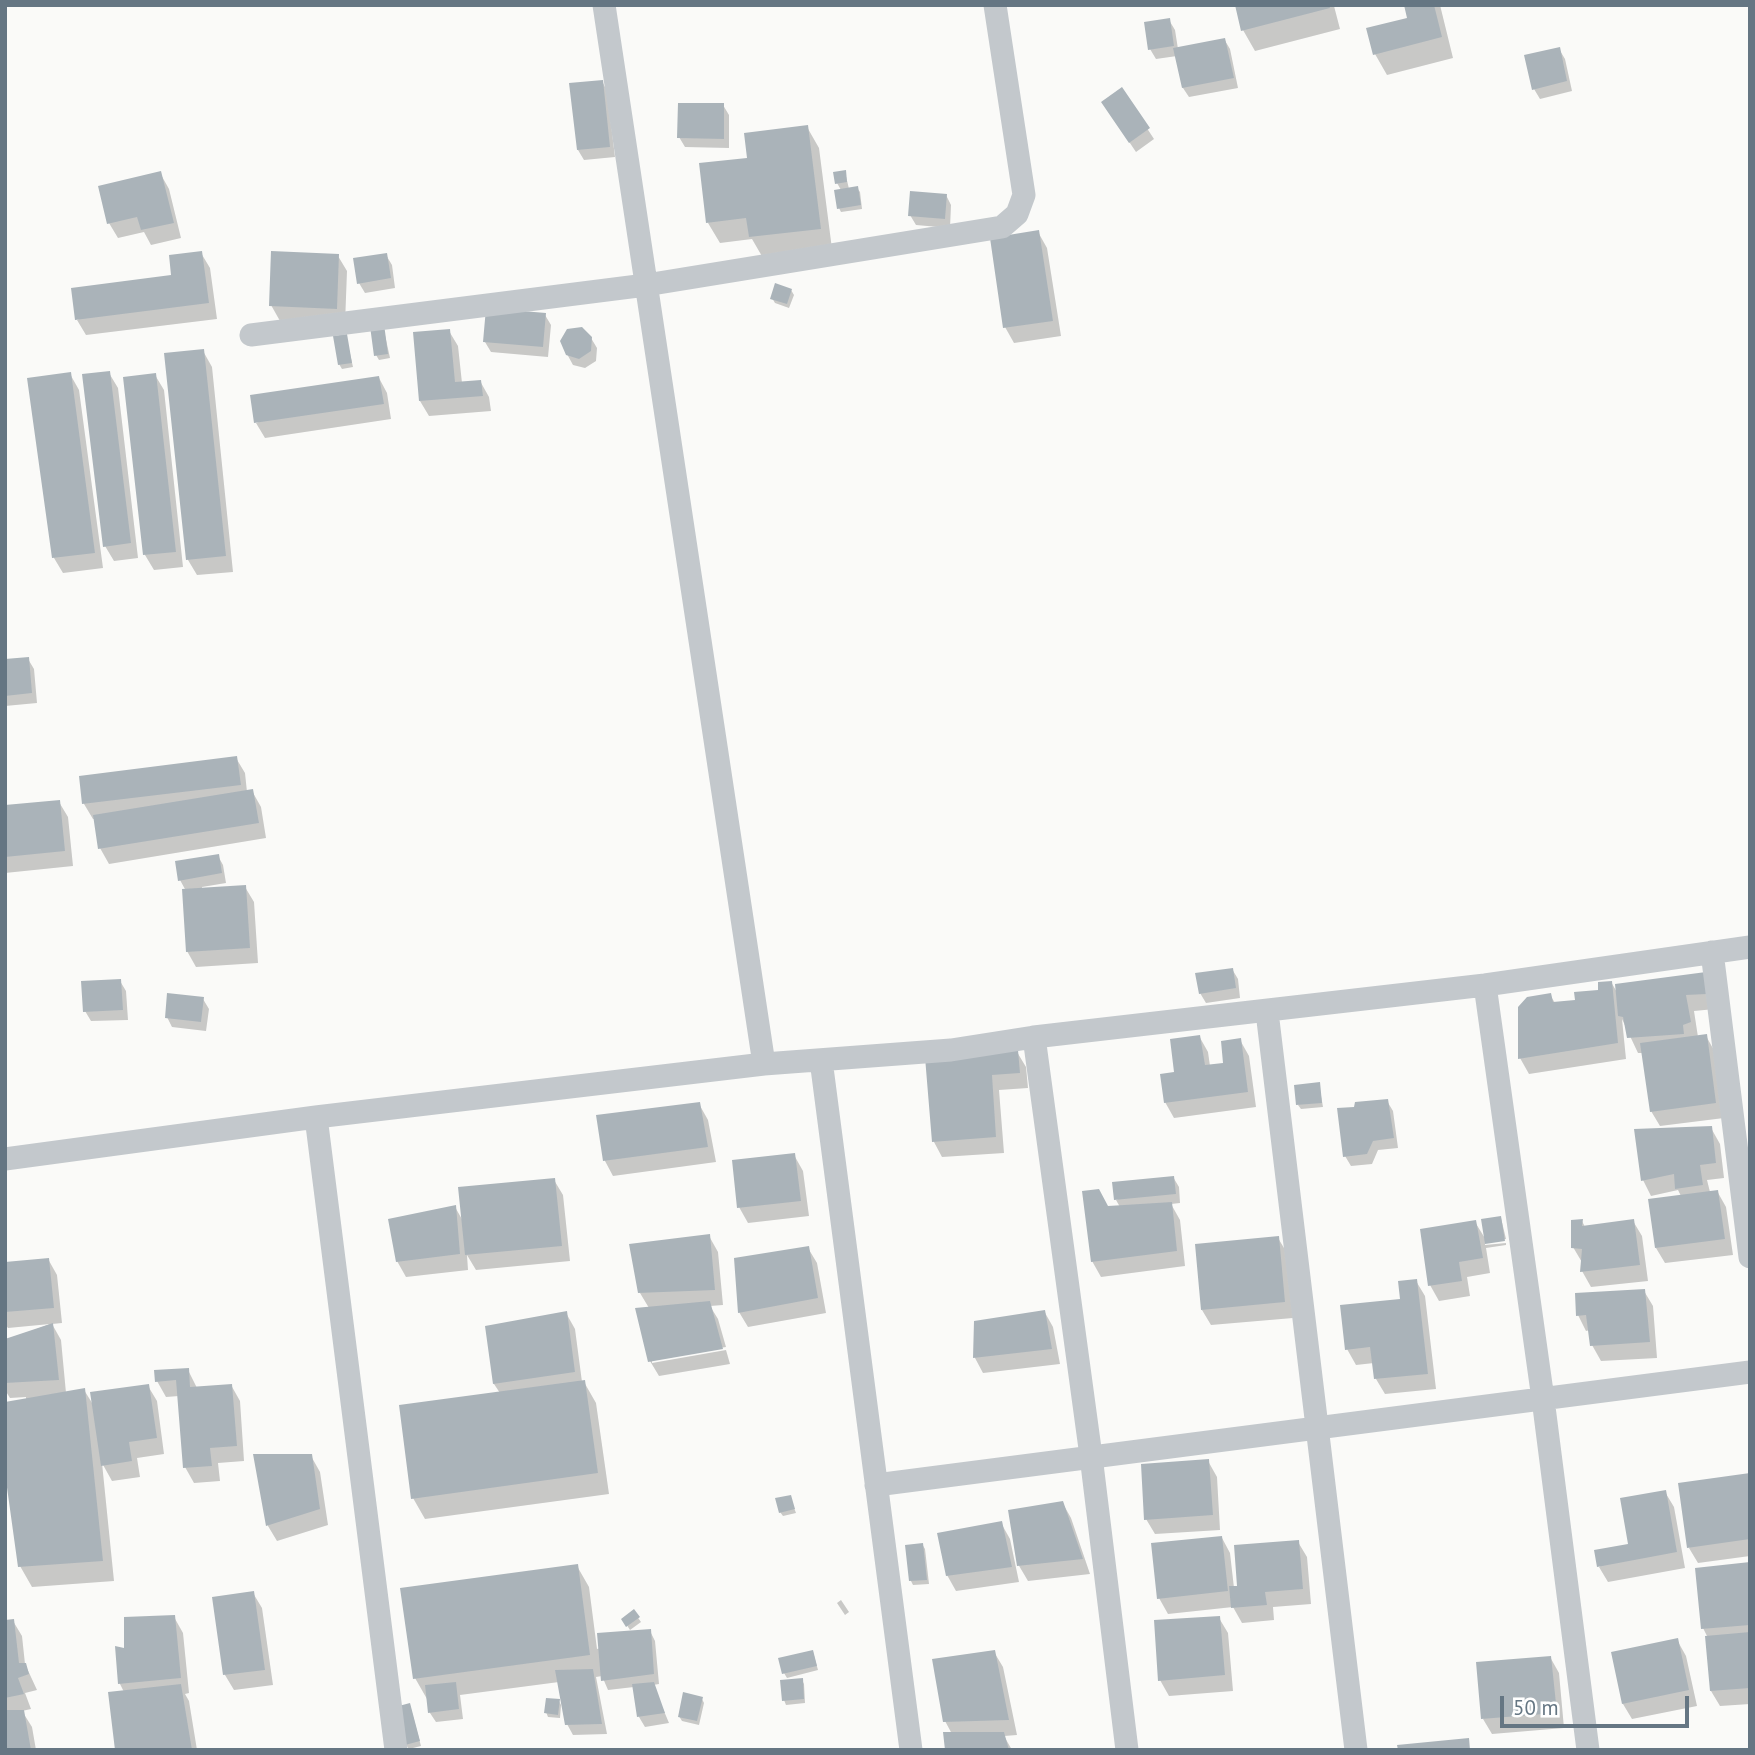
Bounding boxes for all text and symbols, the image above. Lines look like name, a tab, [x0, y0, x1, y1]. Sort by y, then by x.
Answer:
scale bar	[1503, 1682, 1692, 1726]
text: 50 m	[1513, 1694, 1559, 1721]

